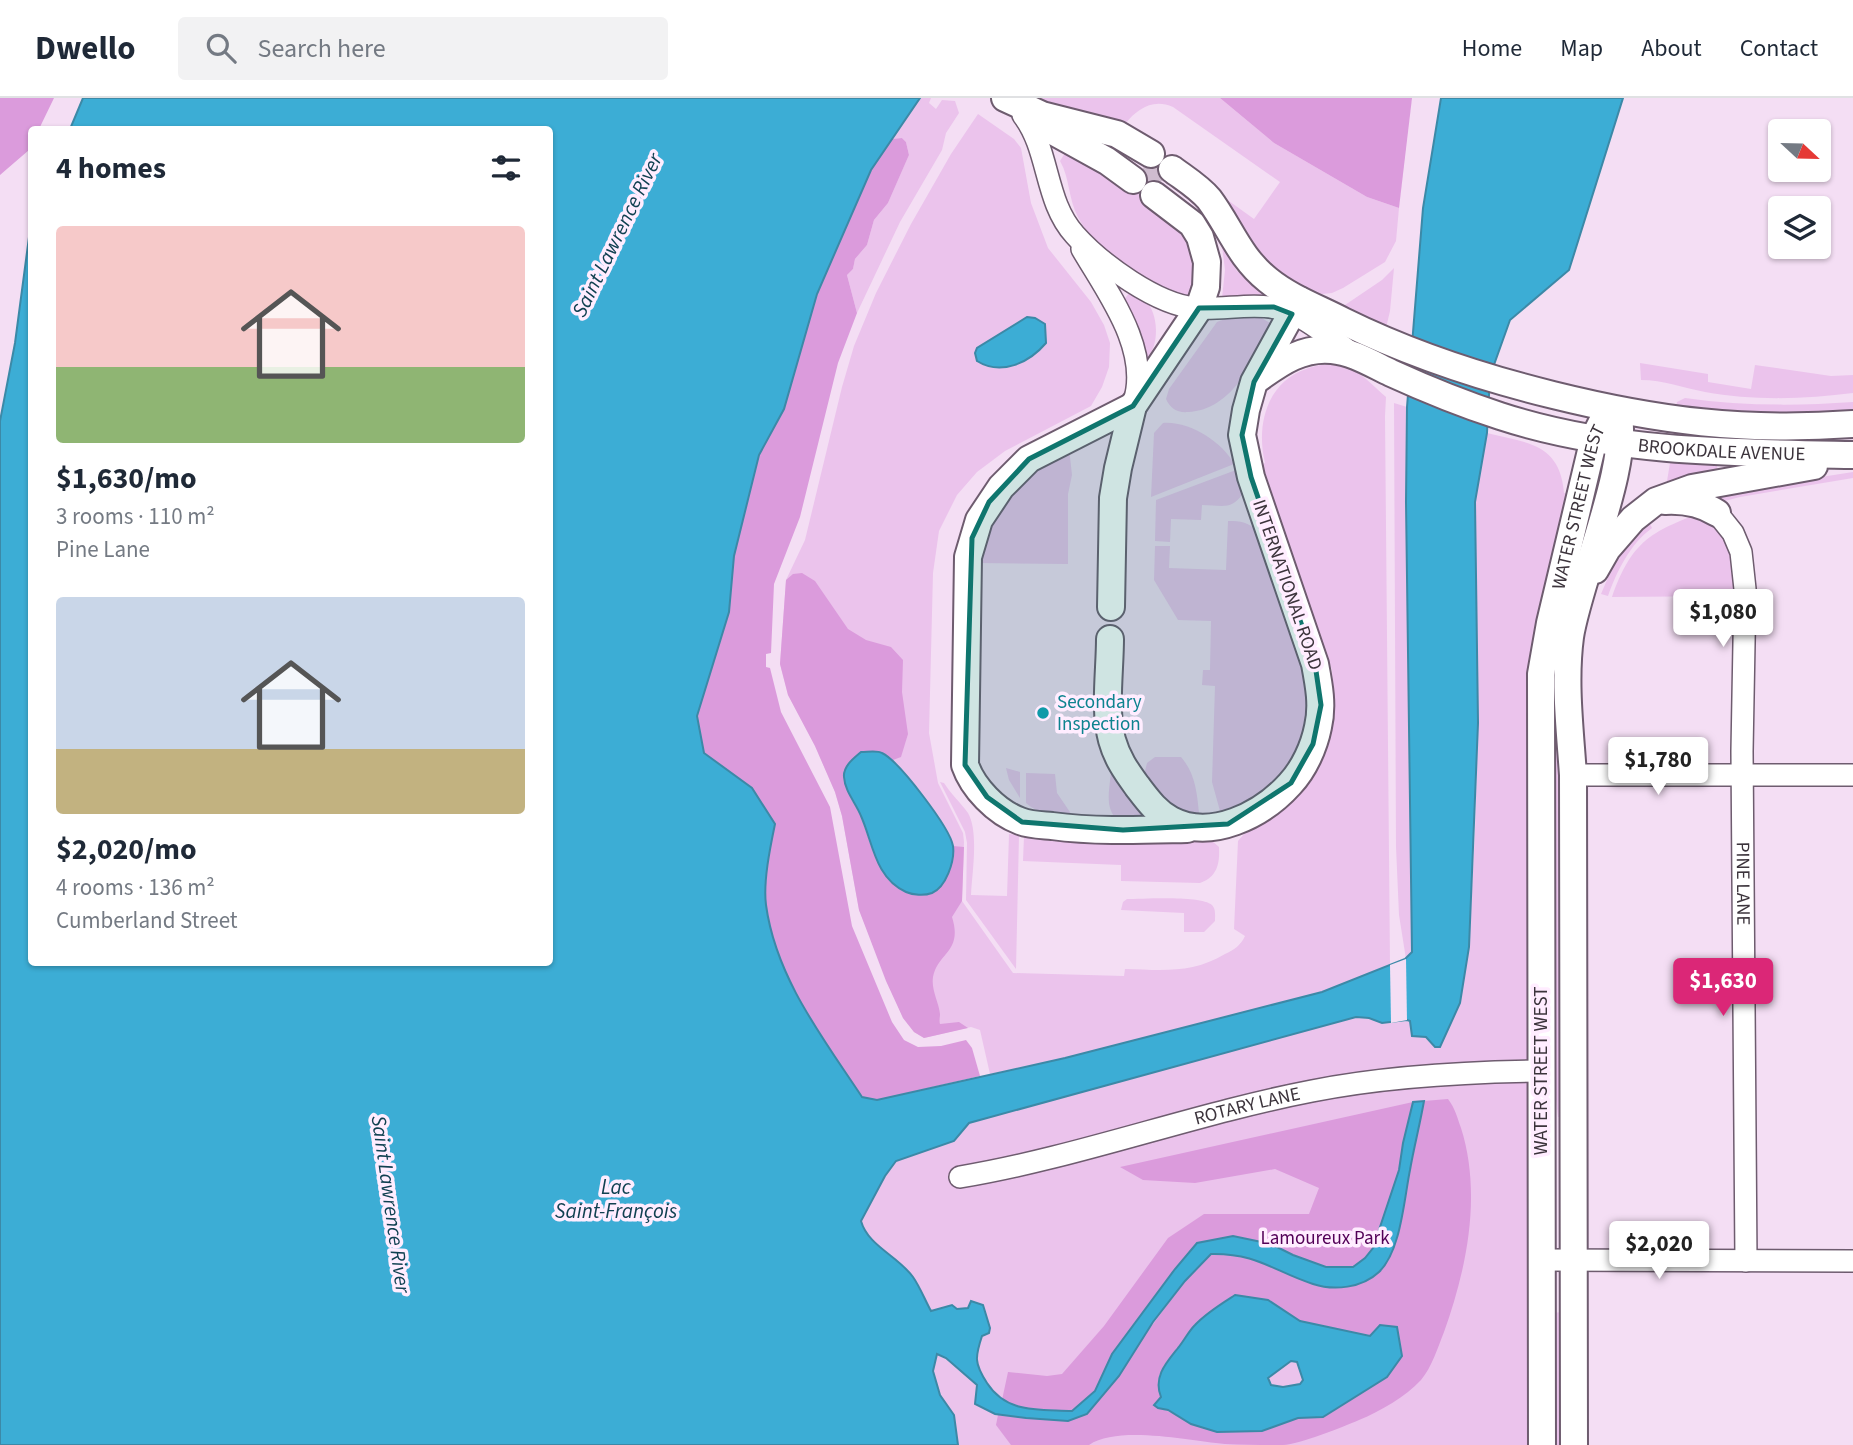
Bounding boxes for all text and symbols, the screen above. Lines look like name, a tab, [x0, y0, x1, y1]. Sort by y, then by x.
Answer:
search box	[178, 17, 668, 80]
text: Dwello	[35, 25, 136, 72]
icon: search	[202, 29, 240, 67]
text: Search here	[258, 30, 386, 67]
text: Home	[1462, 31, 1522, 66]
text: Map	[1560, 31, 1603, 66]
text: About	[1641, 31, 1702, 66]
text: Contact	[1740, 31, 1818, 66]
north arrow	[1768, 119, 1830, 182]
map controls	[1768, 119, 1831, 259]
text: 4 homes	[56, 147, 166, 190]
water label: Saint Lawrence River	[564, 147, 670, 322]
icon: filters	[487, 149, 525, 187]
button: layers	[1768, 196, 1831, 259]
icon: home	[228, 271, 354, 397]
street label: WATER STREET WEST	[1545, 420, 1612, 592]
street label: BROOKDALE AVENUE	[1636, 432, 1806, 468]
text: $1,630/mo	[56, 457, 197, 500]
street label: INTERNATIONAL ROAD	[1245, 496, 1329, 674]
text: 3 rooms · 110 m²	[56, 500, 215, 533]
text: Pine Lane	[56, 533, 150, 566]
pin: $1,080	[1666, 589, 1780, 649]
text: $1,080	[1689, 595, 1757, 628]
icon: home	[228, 642, 354, 768]
place label: Secondary Inspection	[1057, 689, 1142, 738]
marker: Secondary Inspection	[1035, 705, 1051, 721]
pin: $1,780	[1601, 738, 1715, 797]
text: $1,780	[1624, 743, 1692, 776]
text: $2,020/mo	[56, 828, 197, 871]
street label: PINE LANE	[1729, 842, 1757, 926]
text: 4 rooms · 136 m²	[56, 871, 215, 904]
text: Cumberland Street	[56, 904, 238, 937]
pin: $1,630	[1666, 958, 1780, 1018]
text: $1,630	[1689, 964, 1757, 997]
street label: WATER STREET WEST	[1528, 987, 1555, 1155]
street label: ROTARY LANE	[1191, 1080, 1303, 1132]
water label: Saint Lawrence River	[364, 1113, 418, 1295]
water label: Lac Saint-François	[555, 1172, 677, 1226]
pin: $2,020	[1602, 1222, 1716, 1281]
park label: Lamoureux Park	[1260, 1225, 1390, 1252]
text: $2,020	[1625, 1227, 1693, 1260]

